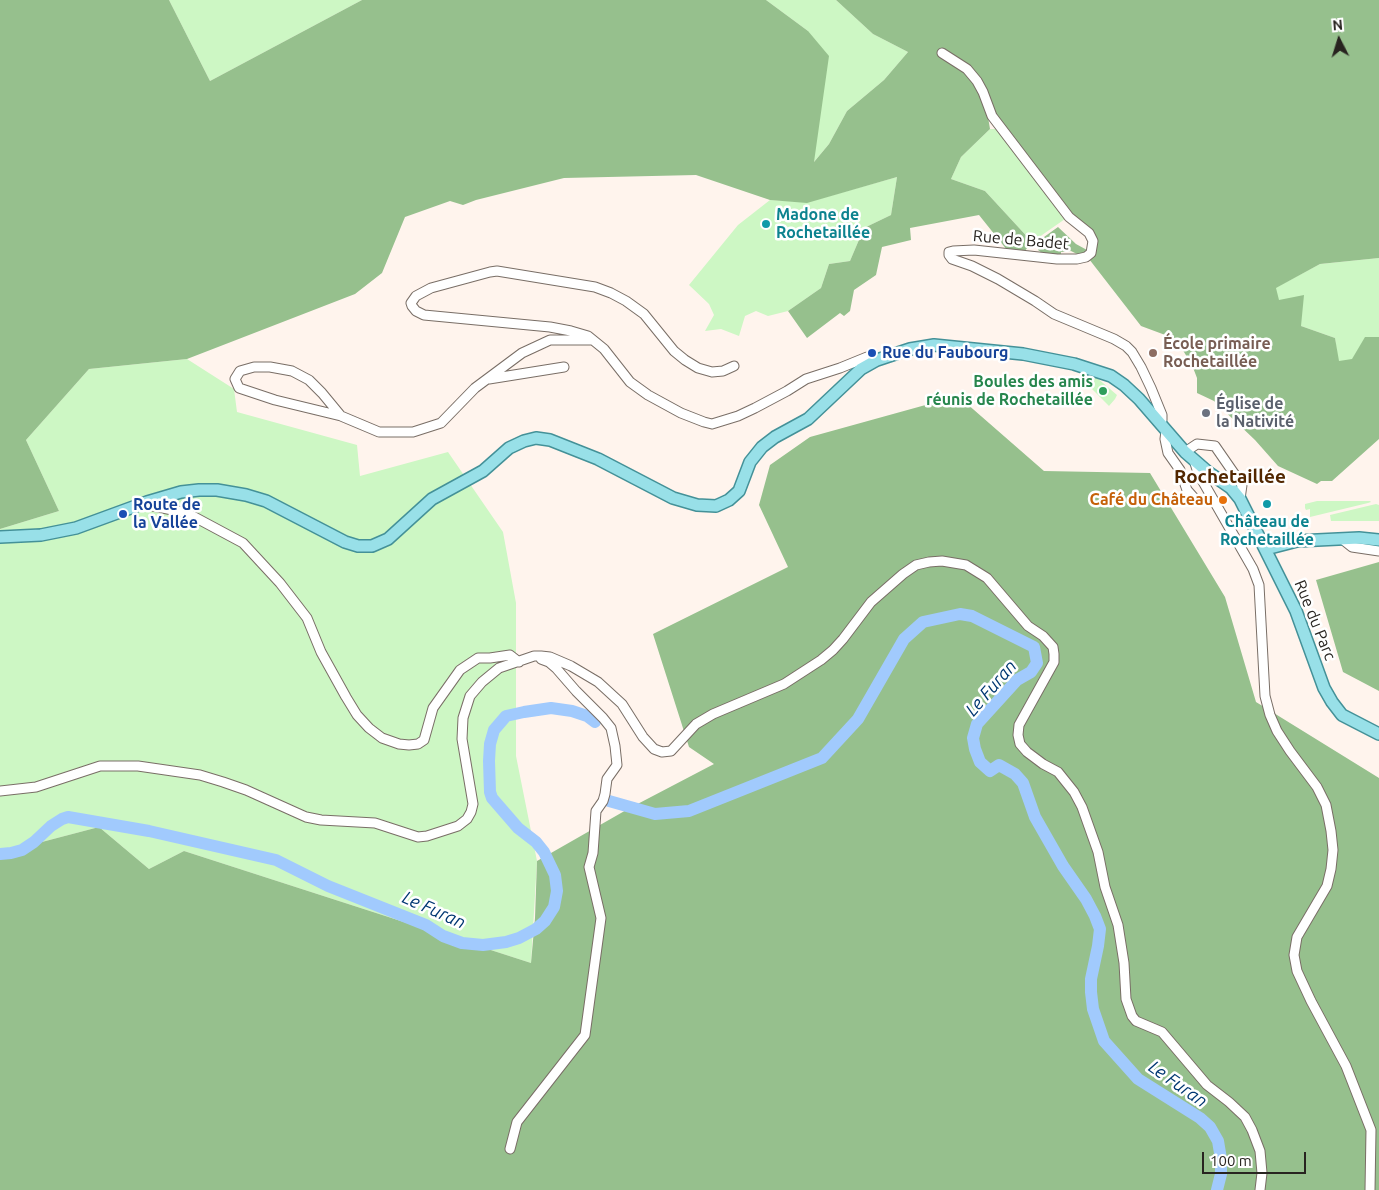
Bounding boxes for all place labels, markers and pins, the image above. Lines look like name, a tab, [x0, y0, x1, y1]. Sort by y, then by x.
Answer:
place label: Madone de Rochetaillée	[776, 205, 870, 243]
marker: Madone de Rochetaillée	[760, 218, 772, 230]
place label: École primaire Rochetaillée	[1163, 334, 1271, 372]
place label: Rue du Faubourg	[882, 343, 1009, 363]
marker: Rue du Faubourg	[866, 347, 878, 359]
marker: École primaire Rochetaillée	[1147, 347, 1159, 359]
place label: Boules des amis réunis de Rochetaillée	[926, 372, 1093, 410]
marker: Boules des amis réunis de Rochetaillée	[1097, 385, 1109, 397]
place label: Église de la Nativité	[1216, 394, 1294, 432]
marker: Église de la Nativité	[1200, 407, 1212, 419]
place label: Café du Château	[1090, 490, 1213, 510]
marker: Café du Château	[1217, 494, 1229, 506]
place label: Route de la Vallée	[133, 495, 201, 533]
marker: Château de Rochetaillée	[1261, 498, 1273, 510]
marker: Route de la Vallée	[117, 508, 129, 520]
place label: Château de Rochetaillée	[1220, 512, 1314, 550]

